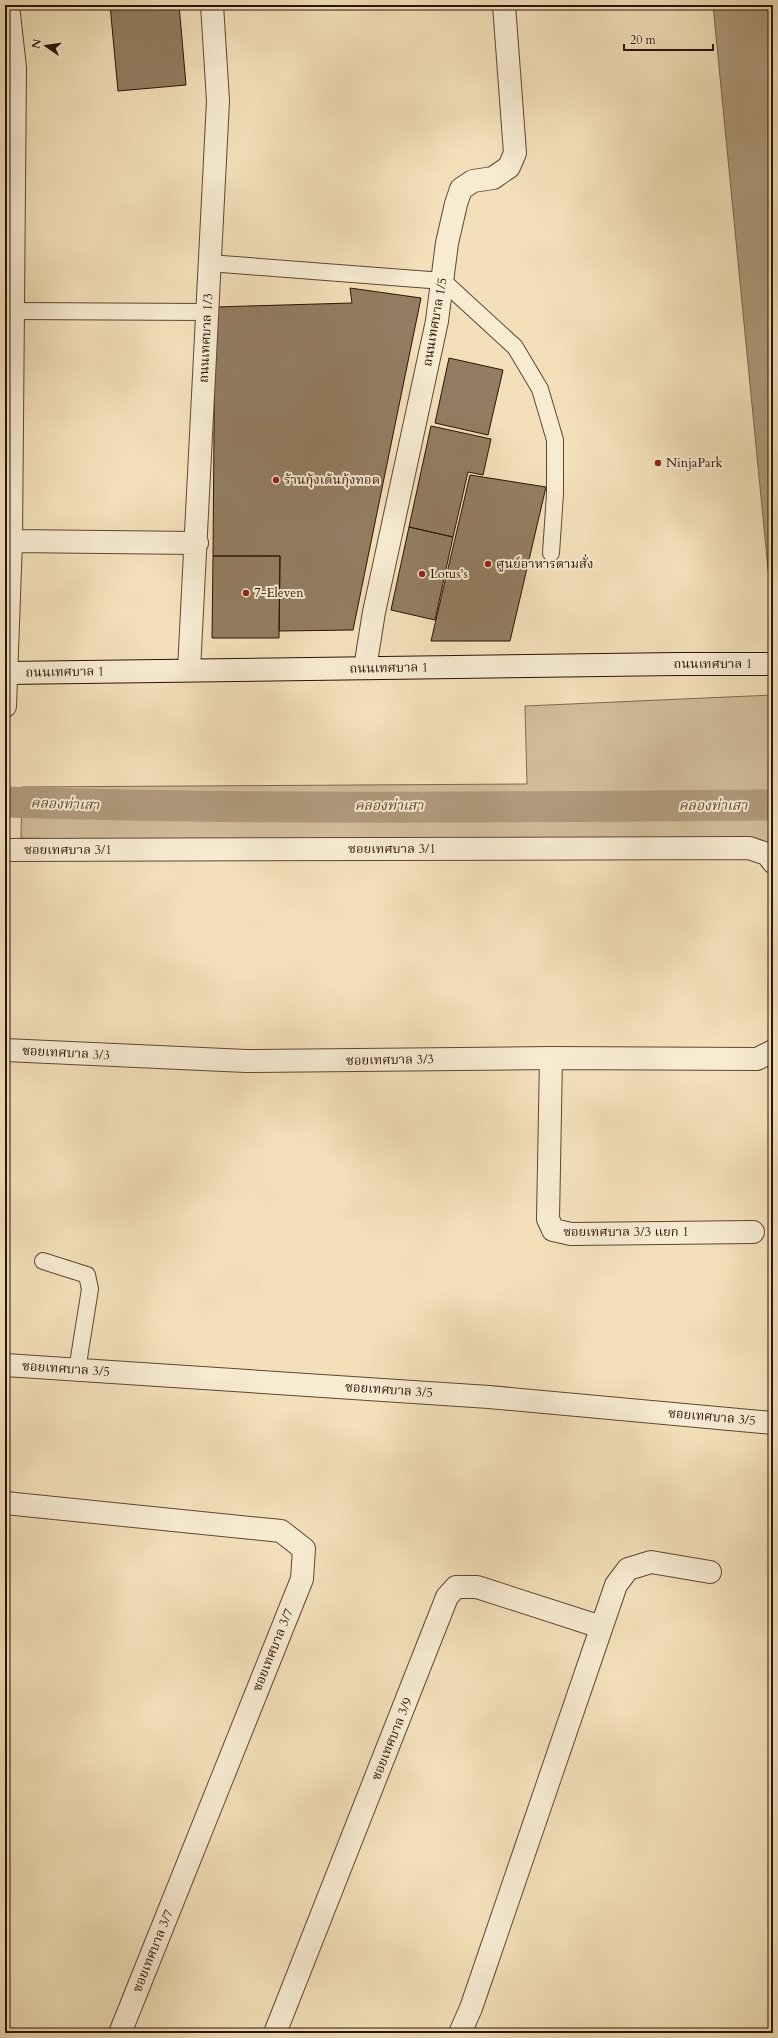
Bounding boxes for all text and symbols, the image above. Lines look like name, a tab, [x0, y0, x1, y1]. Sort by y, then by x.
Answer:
north arrow	[26, 26, 66, 66]
scale bar	[624, 26, 713, 52]
text: 20 m	[630, 32, 657, 48]
text: N	[28, 37, 45, 50]
street label: ถนนเทศบาล 1/5	[418, 276, 452, 368]
street label: ถนนเทศบาล 1/3	[195, 293, 217, 383]
place label: NinjaPark	[666, 454, 722, 472]
marker: NinjaPark	[653, 458, 663, 468]
place label: ร้านกุ้งเต้นกุ้งทอด	[284, 471, 380, 489]
marker: ร้านกุ้งเต้นกุ้งทอด	[271, 475, 281, 485]
place label: ศูนย์อาหารตามสั่ง	[496, 554, 593, 573]
marker: ศูนย์อาหารตามสั่ง	[483, 559, 493, 569]
place label: Lotus's	[430, 565, 468, 583]
marker: Lotus's	[417, 569, 427, 579]
place label: 7-Eleven	[254, 584, 304, 602]
marker: 7-Eleven	[241, 588, 251, 598]
street label: ถนนเทศบาล 1	[674, 655, 752, 673]
street label: ถนนเทศบาล 1	[349, 658, 429, 678]
street label: ถนนเทศบาล 1	[25, 662, 105, 682]
water label: คลองท่าเสา	[30, 793, 101, 815]
water label: คลองท่าเสา	[355, 796, 424, 815]
water label: คลองท่าเสา	[679, 796, 748, 815]
street label: ซอยเทศบาล 3/1	[348, 840, 436, 858]
street label: ซอยเทศบาล 3/1	[24, 841, 112, 859]
street label: ซอยเทศบาล 3/3	[22, 1042, 110, 1064]
street label: ซอยเทศบาล 3/3	[346, 1050, 434, 1070]
street label: ซอยเทศบาล 3/3 แยก 1	[563, 1223, 689, 1241]
street label: ซอยเทศบาล 3/5	[22, 1357, 110, 1381]
street label: ซอยเทศบาล 3/5	[345, 1378, 433, 1402]
street label: ซอยเทศบาล 3/5	[667, 1404, 757, 1430]
street label: ซอยเทศบาล 3/7	[248, 1606, 298, 1694]
street label: ซอยเทศบาล 3/9	[367, 1695, 417, 1783]
street label: ซอยเทศบาล 3/7	[128, 1907, 178, 1995]

